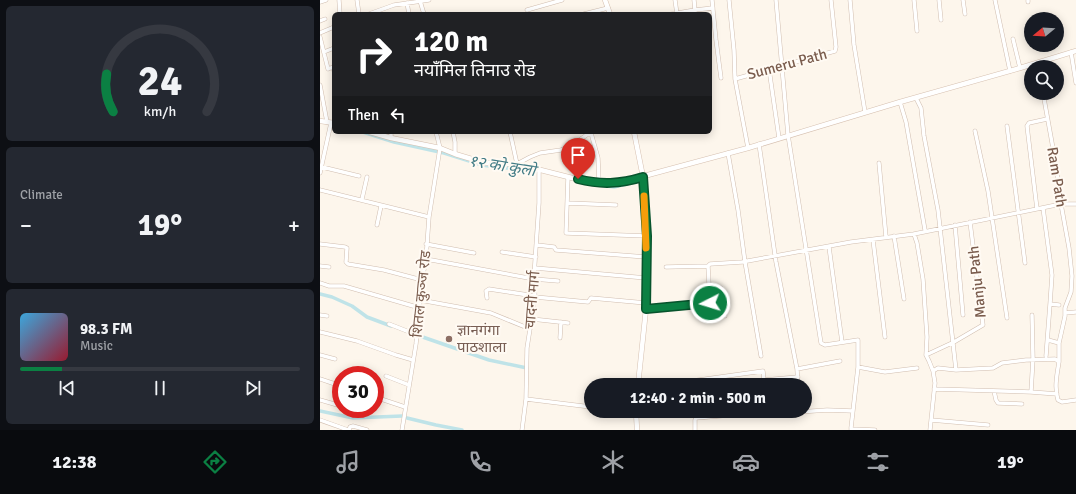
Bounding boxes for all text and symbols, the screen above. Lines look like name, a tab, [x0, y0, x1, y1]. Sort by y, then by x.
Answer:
north arrow	[1024, 12, 1064, 52]
map controls	[1024, 12, 1064, 100]
text: 120 m	[414, 25, 488, 59]
icon: right	[348, 28, 400, 80]
street label: Sumeru Path	[745, 45, 829, 83]
text: 24	[138, 55, 182, 106]
text: नयाँमिल तिनाउ रोड	[414, 59, 536, 81]
button: search	[1024, 60, 1064, 100]
text: km/h	[144, 102, 176, 119]
icon: left	[387, 104, 409, 126]
text: Then	[348, 106, 379, 124]
pin	[561, 138, 595, 179]
icon: arrive	[567, 144, 589, 166]
street label: Ram Path	[1043, 146, 1071, 208]
water label: १२ को कुलो	[467, 151, 540, 182]
text: Climate	[20, 187, 63, 203]
text: 19°	[138, 207, 182, 244]
text: −	[20, 212, 32, 239]
text: +	[288, 212, 300, 239]
street label: Manju Path	[964, 245, 990, 319]
street label: शितल कुञ्ज रोड	[407, 249, 436, 339]
street label: चादनी मार्ग	[520, 269, 544, 330]
position arrow	[689, 282, 731, 324]
text: 98.3 FM	[80, 320, 132, 338]
place label: ज्ञानगंगा पाठशाला	[457, 321, 507, 356]
marker: ज्ञानगंगा पाठशाला	[444, 334, 454, 344]
text: Music	[80, 338, 113, 354]
speed limit sign: 30	[332, 366, 384, 418]
icon: previous	[56, 377, 78, 399]
icon: pause	[149, 377, 171, 399]
icon: next	[242, 377, 264, 399]
text: 12:40 · 2 min · 500 m	[630, 389, 766, 407]
icon: directions	[201, 448, 229, 476]
icon: music	[334, 448, 362, 476]
icon: phone	[466, 448, 494, 476]
icon: climate	[599, 448, 627, 476]
icon: car	[732, 448, 760, 476]
icon: filters	[864, 448, 892, 476]
text: 12:38	[52, 451, 97, 473]
text: 19°	[997, 451, 1024, 473]

